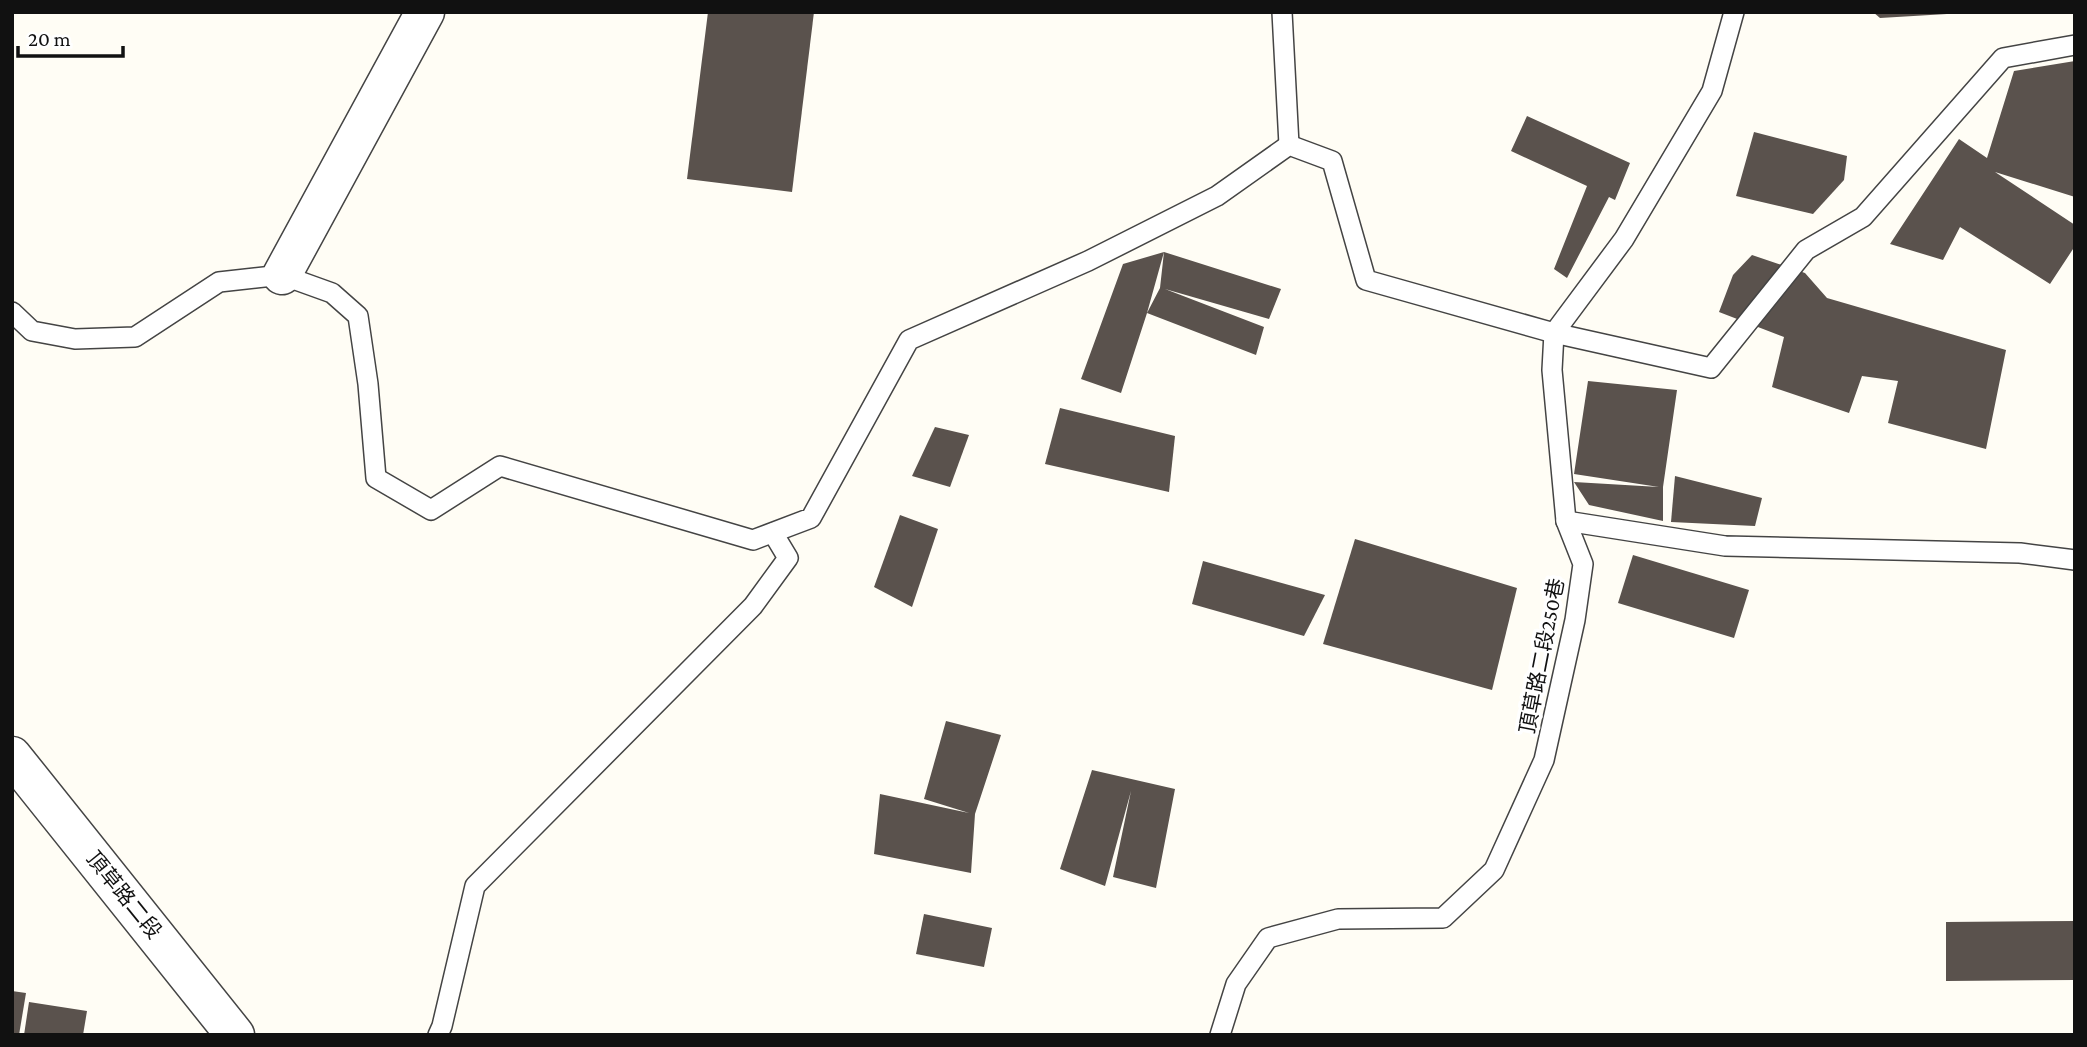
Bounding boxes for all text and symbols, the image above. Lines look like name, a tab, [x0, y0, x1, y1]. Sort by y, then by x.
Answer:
scale bar	[18, 14, 122, 58]
text: 20 m	[28, 27, 71, 51]
street label: 頂草路二段250巷	[1515, 576, 1569, 736]
street label: 頂草路二段	[82, 847, 166, 943]

